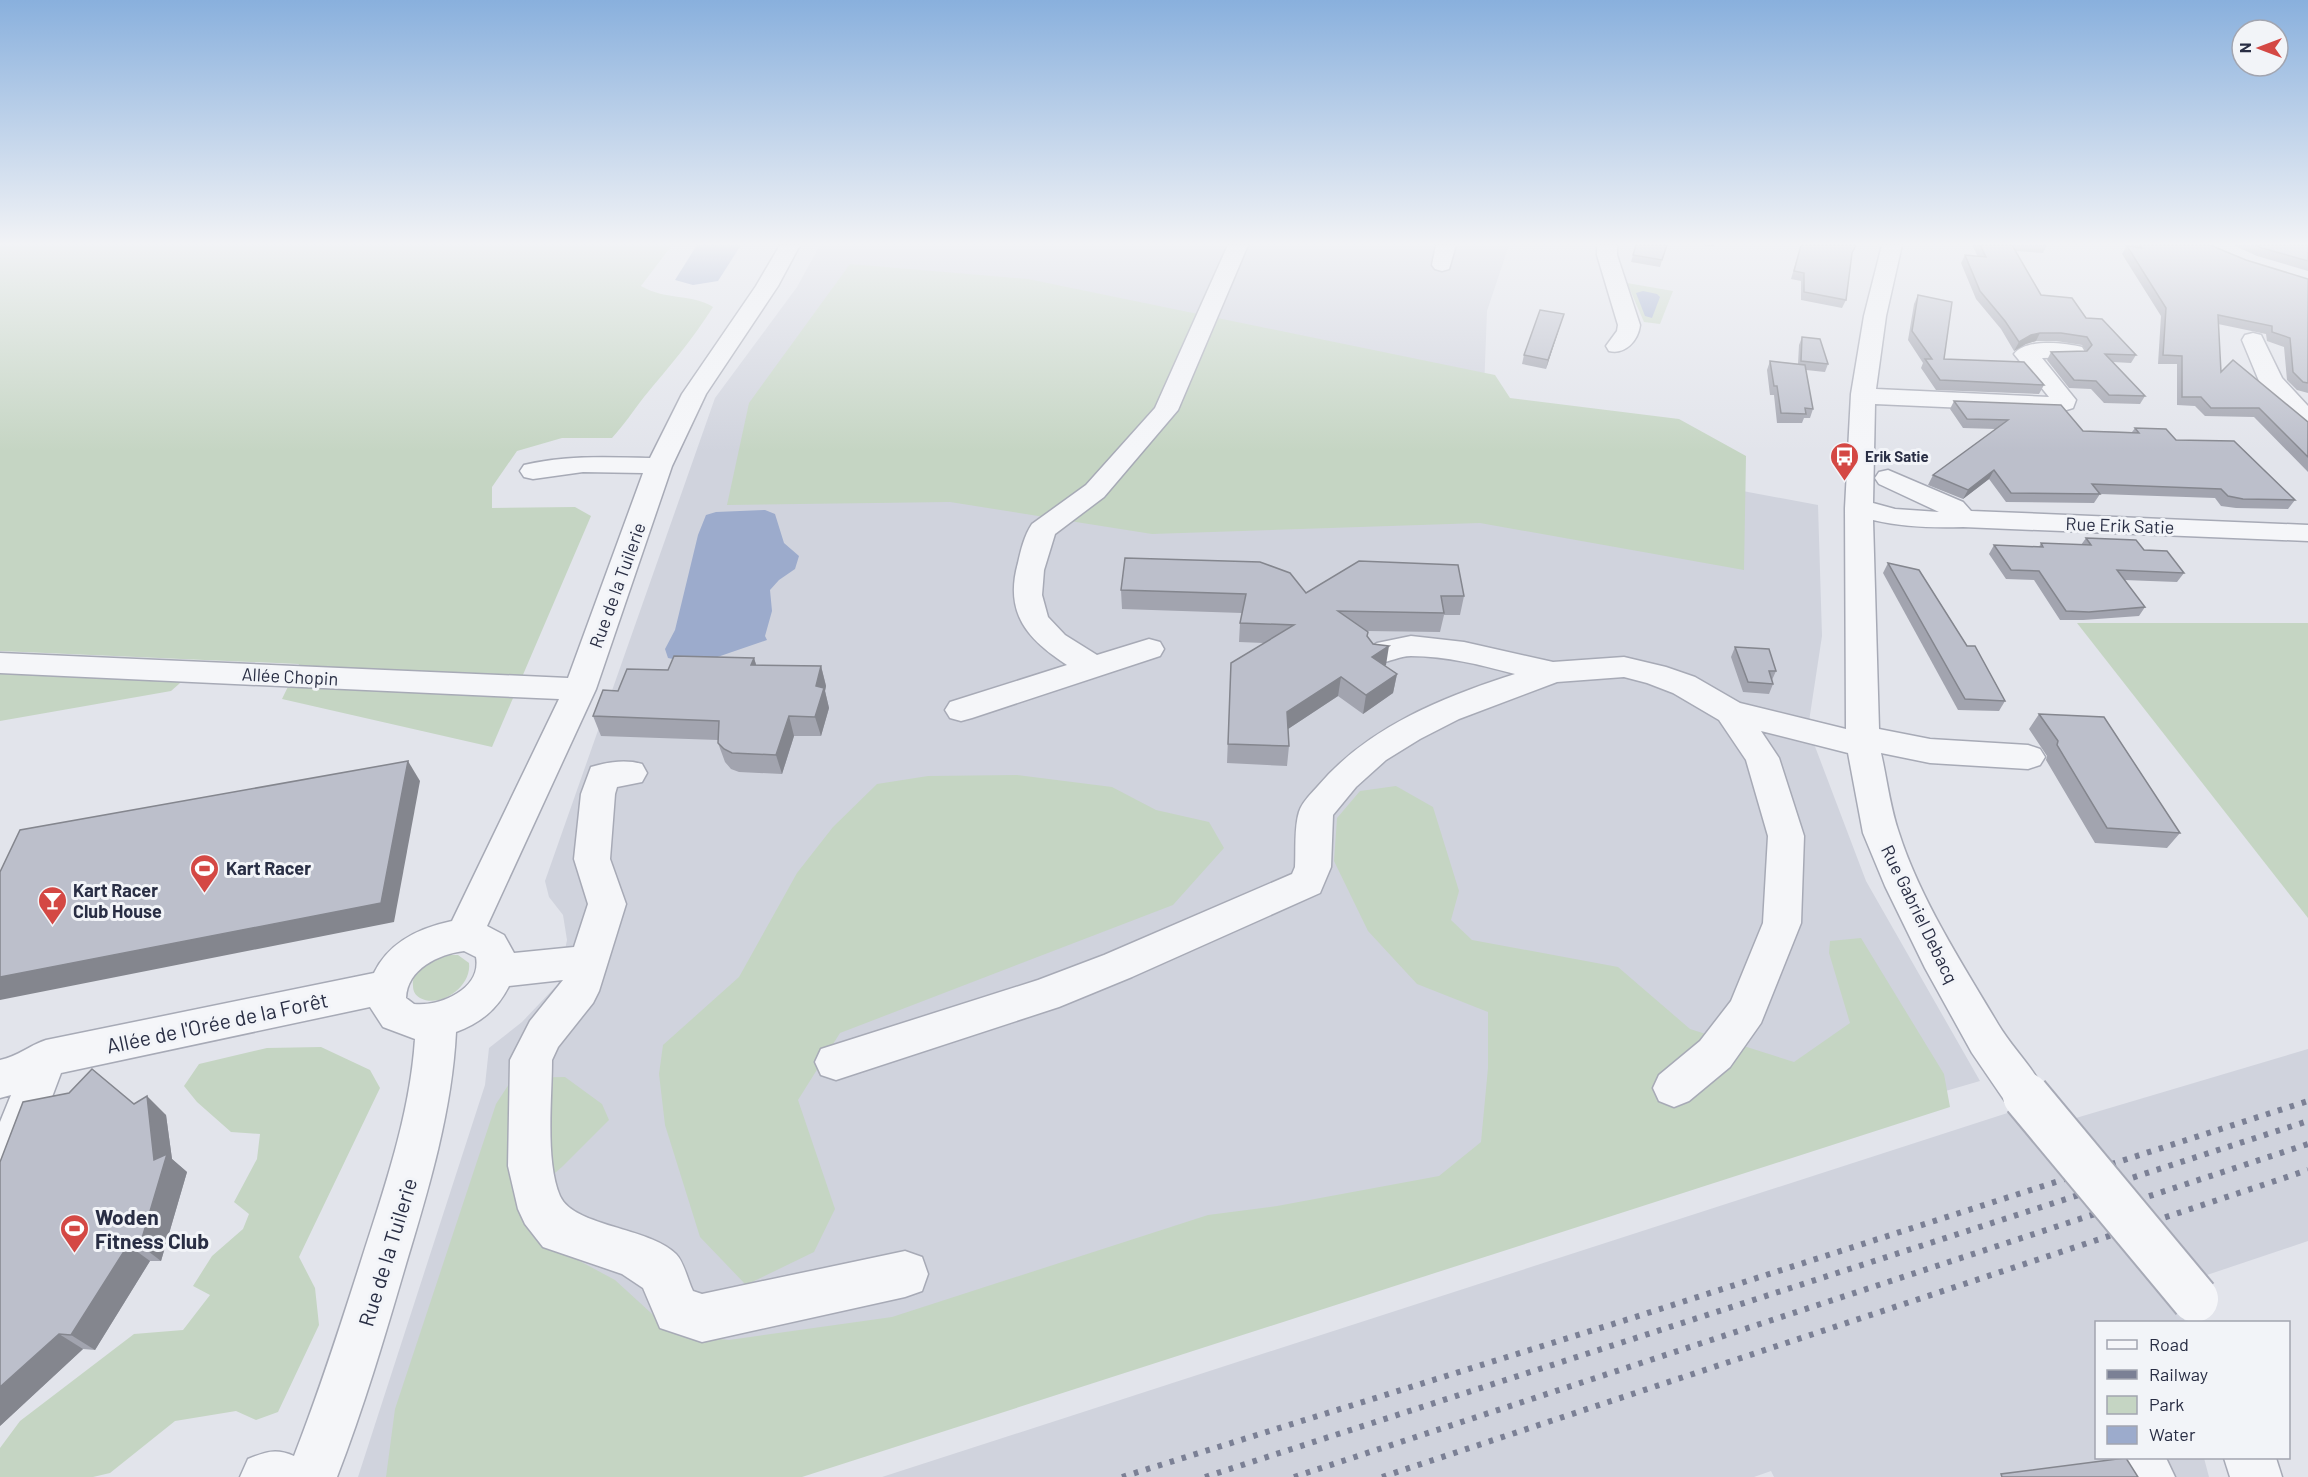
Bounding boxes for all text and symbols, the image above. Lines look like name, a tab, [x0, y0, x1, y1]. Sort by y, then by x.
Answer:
north arrow	[2230, 18, 2290, 78]
text: N	[2235, 43, 2254, 53]
bus stop icon: Erik Satie	[1828, 440, 1860, 482]
place label: Erik Satie	[1865, 447, 1929, 465]
street label: Rue Erik Satie	[2065, 512, 2175, 538]
street label: Rue de la Tuilerie	[584, 519, 650, 651]
street label: Allée Chopin	[241, 662, 339, 690]
street label: Rue Gabriel Debacq	[1877, 841, 1963, 987]
sports icon: Kart Racer	[189, 852, 221, 894]
place label: Kart Racer	[226, 857, 311, 879]
place label: Kart Racer Club House	[73, 879, 162, 922]
bar icon: Kart Racer Club House	[36, 884, 68, 926]
street label: Allée de l'Orée de la Forêt	[104, 986, 330, 1058]
street label: Rue de la Tuilerie	[353, 1175, 421, 1329]
place label: Woden Fitness Club	[95, 1204, 209, 1253]
sports icon: Woden Fitness Club	[58, 1212, 90, 1254]
legend	[2095, 1321, 2290, 1459]
text: Road	[2149, 1333, 2189, 1355]
text: Railway	[2149, 1363, 2208, 1385]
text: Park	[2149, 1393, 2184, 1415]
text: Water	[2149, 1423, 2196, 1445]

